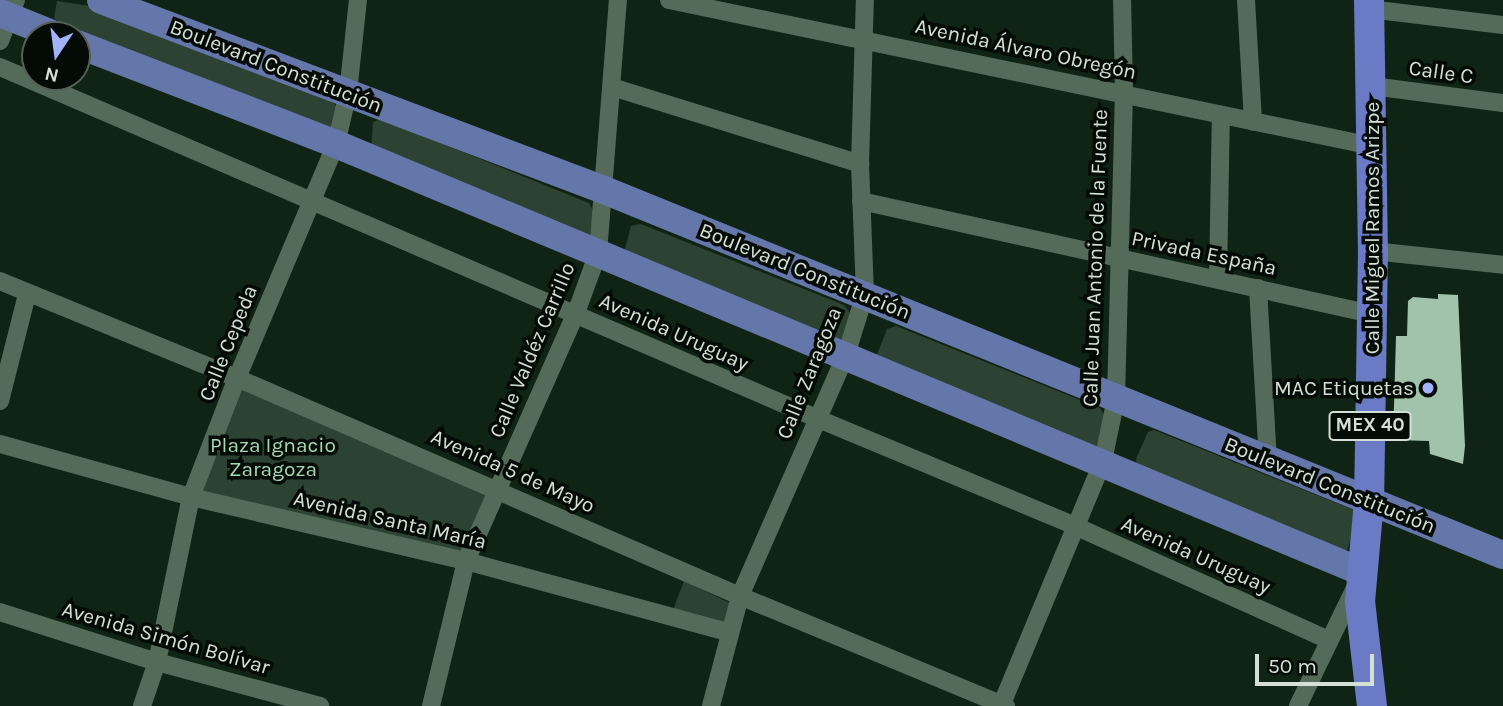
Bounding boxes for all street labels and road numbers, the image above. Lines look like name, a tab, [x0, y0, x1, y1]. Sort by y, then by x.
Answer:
street label: Avenida Álvaro Obregón	[913, 13, 1139, 85]
street label: Boulevard Constitución	[166, 14, 386, 118]
street label: Calle C	[1407, 55, 1475, 89]
street label: Calle Miguel Ramos Arizpe	[1359, 102, 1385, 354]
street label: Calle Juan Antonio de la Fuente	[1077, 109, 1113, 407]
street label: Boulevard Constitución	[696, 217, 914, 325]
street label: Privada España	[1129, 225, 1279, 281]
street label: Calle Valdéz Carrillo	[484, 259, 580, 441]
street label: Calle Cepeda	[193, 281, 263, 405]
street label: Avenida Uruguay	[595, 288, 753, 376]
street label: Calle Zaragoza	[771, 303, 847, 443]
road number: MEX 40	[1328, 410, 1412, 442]
street label: Avenida 5 de Mayo	[427, 424, 599, 518]
street label: Boulevard Constitución	[1221, 431, 1439, 539]
street label: Avenida Santa María	[291, 486, 489, 554]
street label: Avenida Uruguay	[1117, 511, 1275, 599]
street label: Avenida Simón Bolívar	[59, 596, 273, 680]

